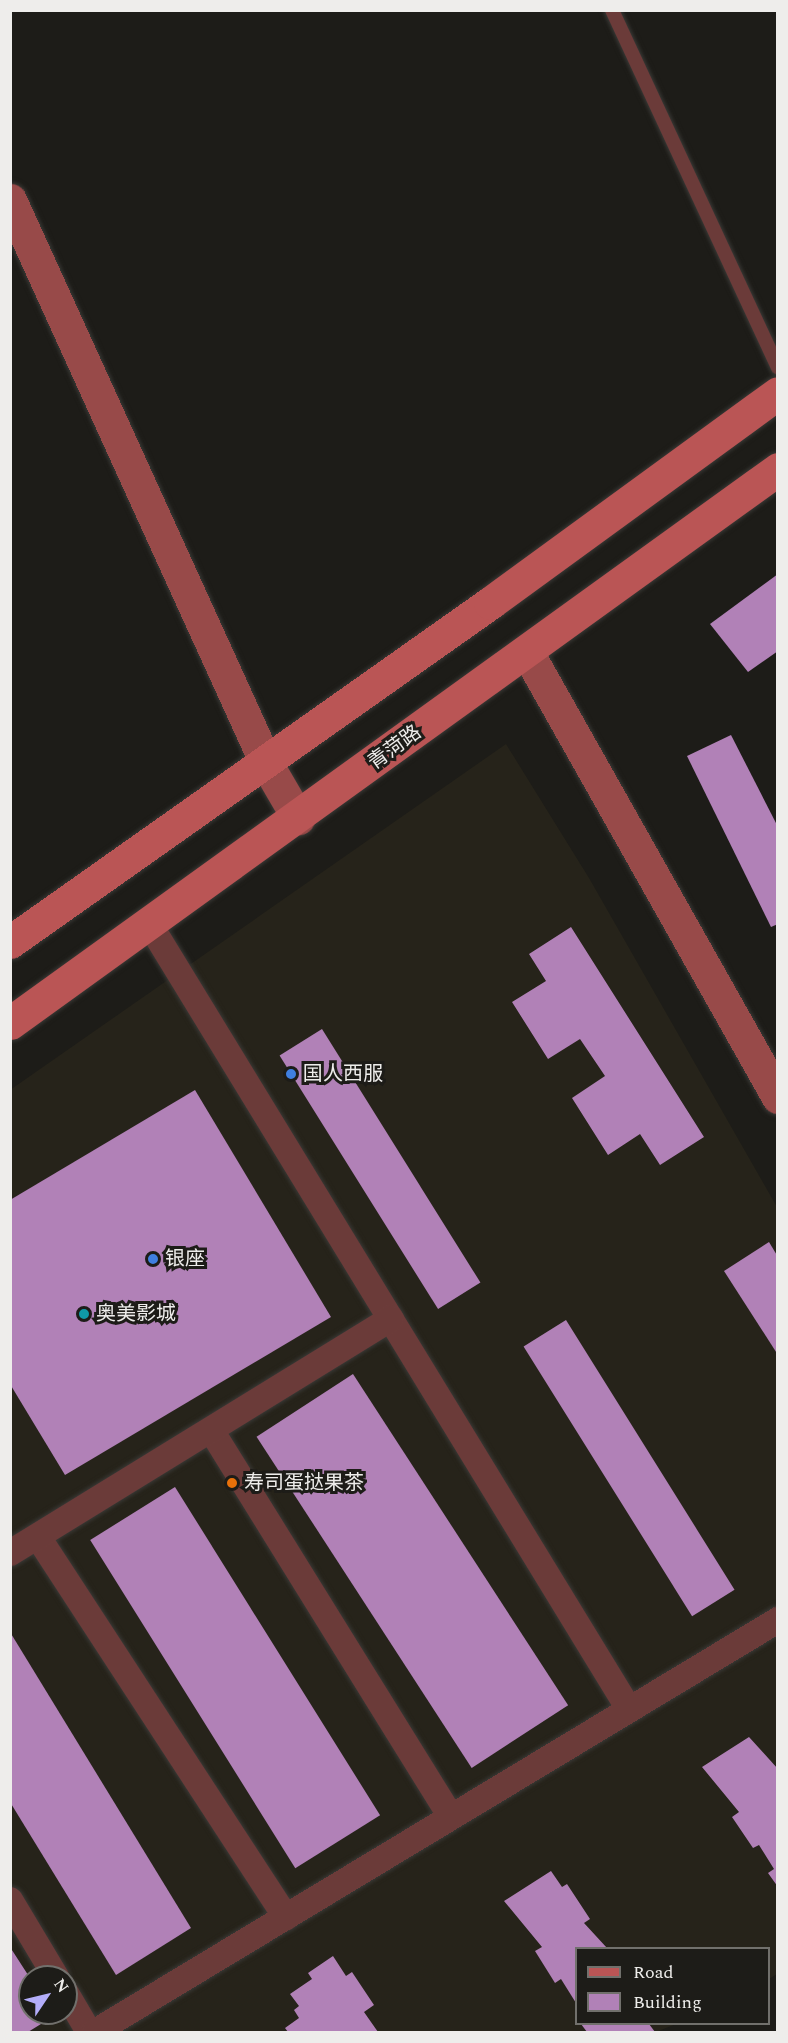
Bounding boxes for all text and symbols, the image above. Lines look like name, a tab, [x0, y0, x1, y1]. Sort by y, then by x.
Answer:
street label: 青菏路	[364, 721, 426, 775]
place label: 国人西服	[303, 1062, 383, 1086]
marker: 国人西服	[284, 1067, 298, 1081]
place label: 银座	[165, 1247, 205, 1271]
marker: 银座	[146, 1252, 160, 1266]
place label: 奥美影城	[96, 1302, 176, 1326]
marker: 奥美影城	[77, 1307, 91, 1321]
place label: 寿司蛋挞果茶	[244, 1471, 364, 1495]
marker: 寿司蛋挞果茶	[225, 1476, 239, 1490]
legend	[575, 1947, 770, 2025]
text: Road	[633, 1959, 674, 1986]
north arrow	[18, 1965, 78, 2025]
text: N	[48, 1974, 75, 1998]
text: Building	[633, 1989, 702, 2016]

